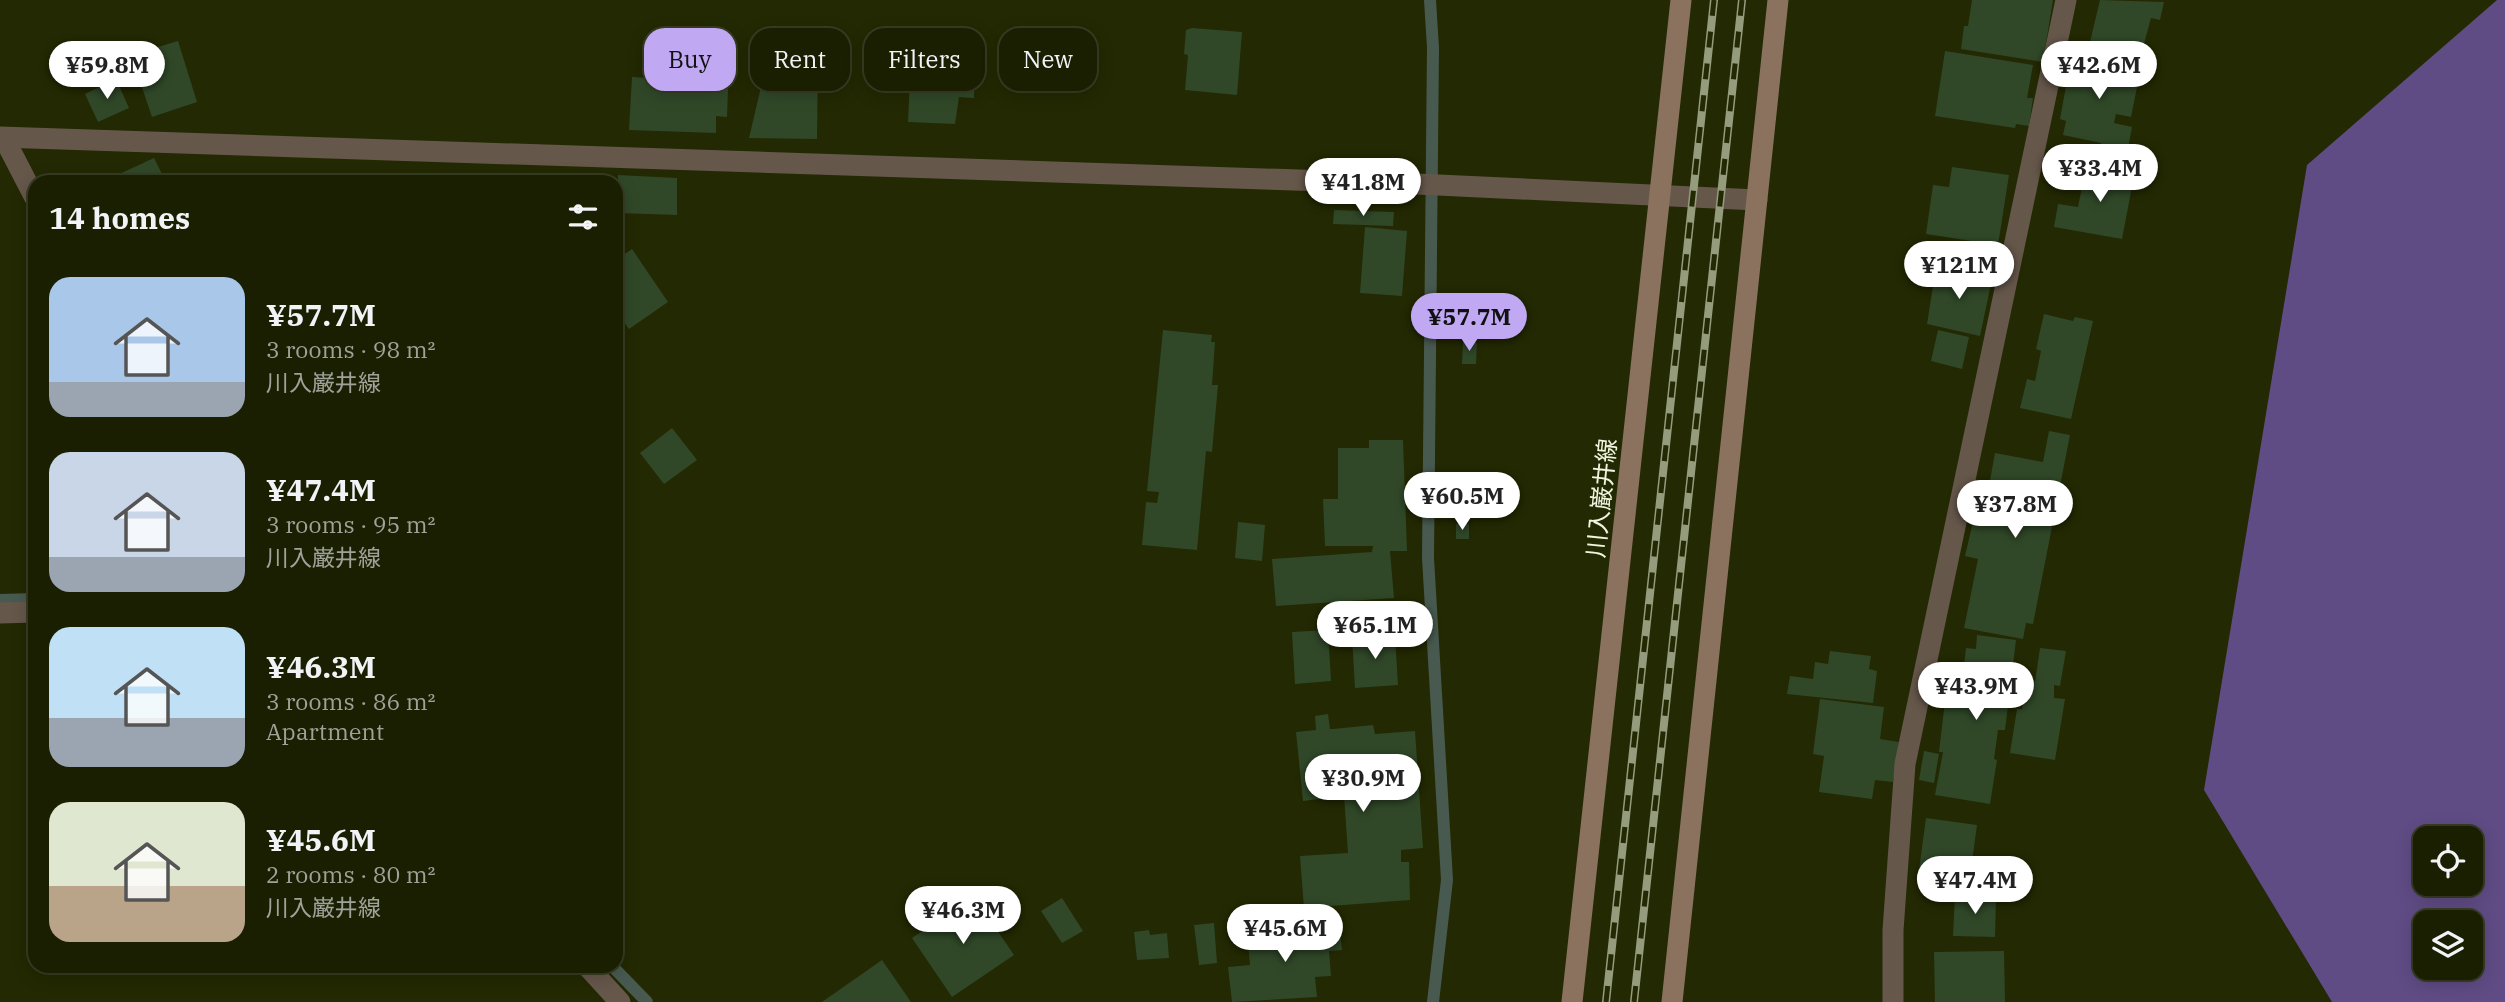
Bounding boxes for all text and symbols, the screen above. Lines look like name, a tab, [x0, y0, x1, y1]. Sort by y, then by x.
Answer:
chip: Buy	[644, 28, 736, 91]
chip: Rent	[750, 28, 850, 91]
chip: Filters	[864, 28, 985, 91]
chip: New	[999, 28, 1097, 91]
pin: ¥59.8M	[50, 42, 164, 101]
pin: ¥42.6M	[2042, 42, 2156, 101]
text: ¥59.8M	[65, 49, 149, 79]
text: ¥42.6M	[2057, 49, 2141, 79]
pin: ¥33.4M	[2043, 144, 2157, 204]
text: ¥33.4M	[2058, 152, 2142, 182]
pin: ¥41.8M	[1306, 158, 1420, 218]
text: ¥41.8M	[1321, 166, 1405, 196]
text: 14 homes	[49, 198, 190, 237]
icon: filters	[564, 198, 602, 236]
pin: ¥121M	[1910, 242, 2008, 301]
text: ¥121M	[1920, 249, 1998, 279]
pin: ¥57.7M	[1412, 294, 1526, 353]
text: ¥57.7M	[266, 295, 376, 334]
text: ¥57.7M	[1427, 301, 1511, 331]
icon: home	[105, 305, 189, 389]
text: 3 rooms · 98 m²	[266, 334, 436, 364]
text: 川入巌井線	[266, 367, 381, 397]
street label: 川入巌井線	[1579, 437, 1623, 559]
text: ¥47.4M	[266, 470, 376, 509]
pin: ¥60.5M	[1405, 472, 1519, 532]
icon: home	[105, 480, 189, 564]
text: ¥60.5M	[1420, 480, 1504, 510]
pin: ¥37.8M	[1958, 480, 2072, 540]
text: ¥37.8M	[1973, 488, 2057, 518]
text: 3 rooms · 95 m²	[266, 509, 436, 539]
text: 川入巌井線	[266, 542, 381, 572]
pin: ¥65.1M	[1318, 602, 1432, 661]
text: ¥65.1M	[1333, 609, 1417, 639]
text: ¥46.3M	[266, 647, 376, 686]
icon: home	[105, 655, 189, 739]
pin: ¥43.9M	[1919, 662, 2033, 722]
text: ¥43.9M	[1934, 670, 2018, 700]
text: 3 rooms · 86 m²	[266, 686, 436, 716]
text: Apartment	[266, 716, 384, 746]
pin: ¥30.9M	[1306, 754, 1420, 814]
text: ¥30.9M	[1321, 762, 1405, 792]
text: ¥45.6M	[266, 820, 376, 859]
map controls	[2413, 826, 2483, 980]
button: locate	[2413, 826, 2483, 896]
icon: home	[105, 830, 189, 914]
pin: ¥47.4M	[1918, 856, 2032, 916]
text: 2 rooms · 80 m²	[266, 859, 436, 889]
text: ¥47.4M	[1933, 864, 2017, 894]
pin: ¥46.3M	[906, 886, 1020, 946]
text: 川入巌井線	[266, 892, 381, 922]
text: ¥46.3M	[921, 894, 1005, 924]
pin: ¥45.6M	[1228, 904, 1342, 964]
button: layers	[2413, 910, 2483, 980]
text: ¥45.6M	[1243, 912, 1327, 942]

